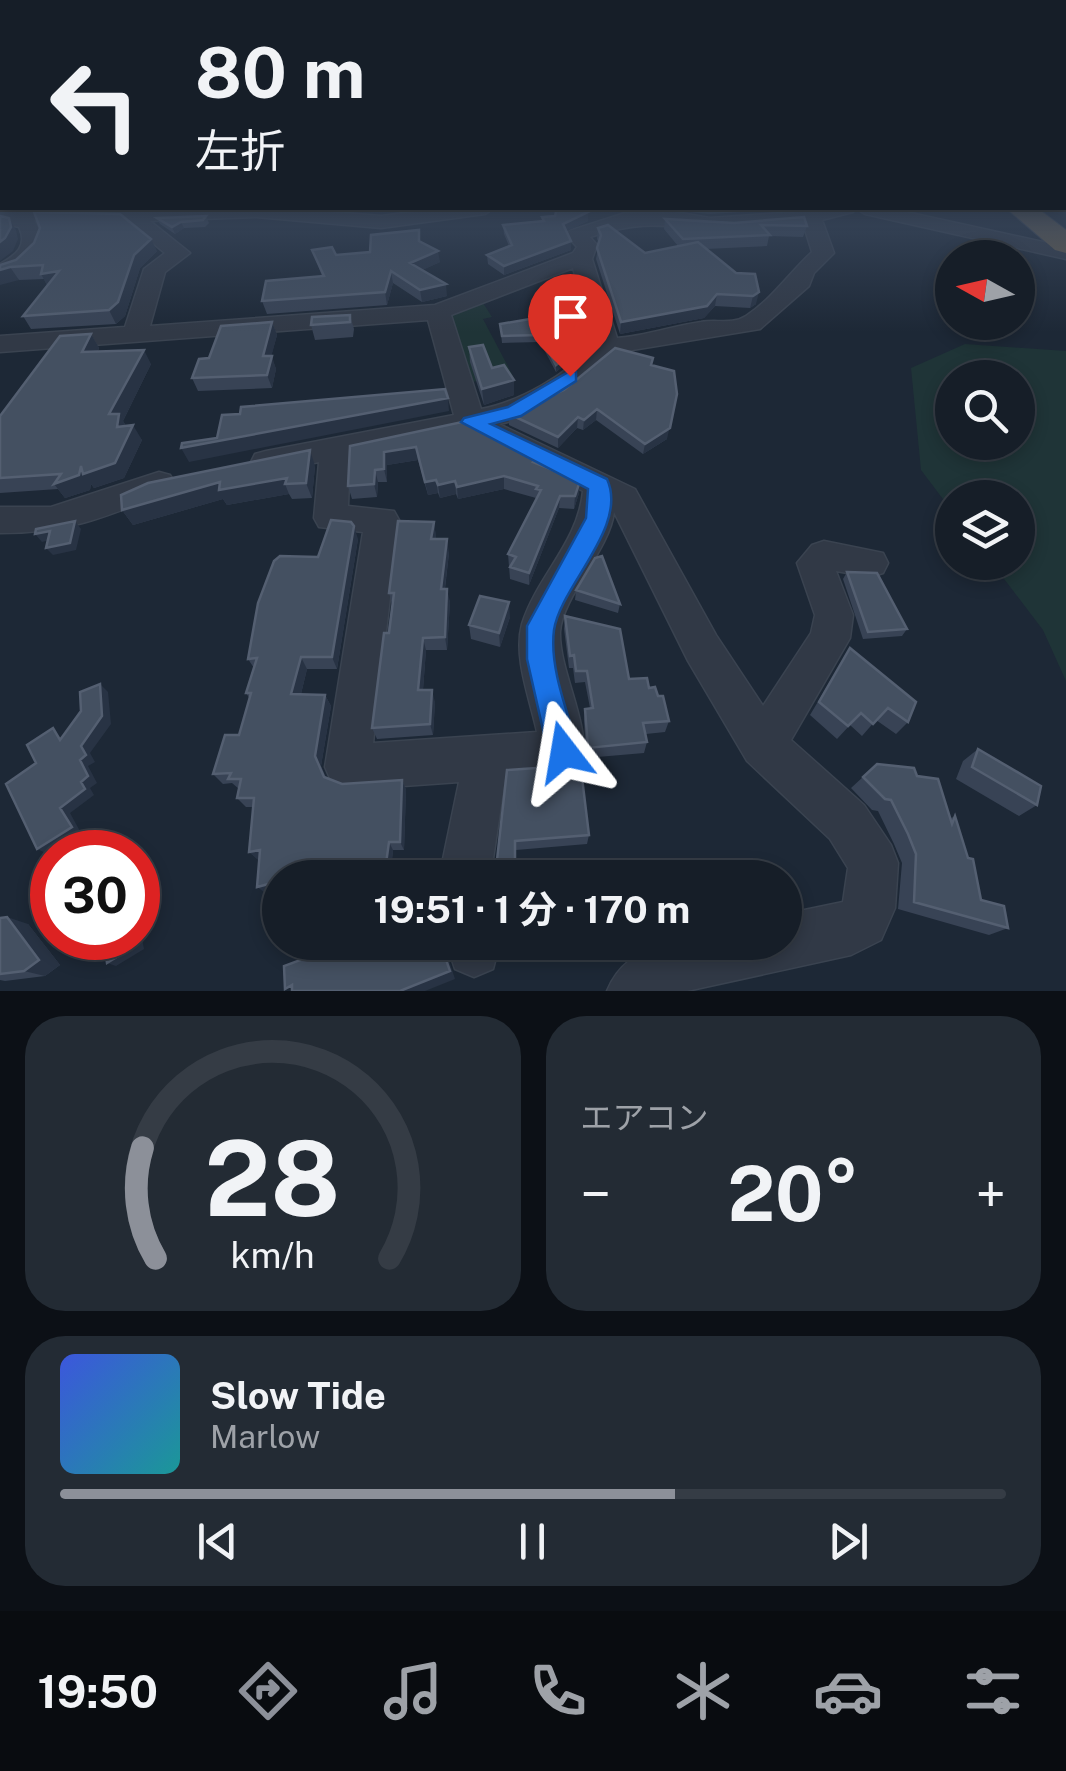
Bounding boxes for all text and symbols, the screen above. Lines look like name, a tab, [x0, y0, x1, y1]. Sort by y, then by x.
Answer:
text: 80 m	[195, 31, 365, 114]
icon: left	[30, 40, 160, 170]
text: 左折	[195, 124, 285, 177]
north arrow	[935, 240, 1035, 340]
map controls	[935, 240, 1035, 580]
pin	[528, 274, 613, 377]
icon: arrive	[543, 289, 598, 344]
button: search	[935, 360, 1035, 460]
button: layers	[935, 480, 1035, 580]
position arrow	[512, 700, 616, 804]
speed limit sign: 30	[30, 830, 160, 960]
text: 19:51 · 1 分 · 170 m	[374, 887, 690, 932]
text: エアコン	[581, 1099, 709, 1136]
text: 28	[205, 1117, 341, 1239]
text: 20°	[727, 1150, 859, 1238]
text: −	[581, 1162, 611, 1226]
text: +	[975, 1162, 1006, 1226]
text: km/h	[231, 1234, 315, 1276]
text: Slow Tide	[210, 1373, 386, 1418]
text: Marlow	[210, 1418, 320, 1455]
icon: previous	[190, 1514, 245, 1569]
icon: pause	[505, 1514, 560, 1569]
icon: next	[821, 1514, 876, 1569]
icon: directions	[233, 1656, 303, 1726]
icon: music	[378, 1656, 448, 1726]
icon: phone	[523, 1656, 593, 1726]
icon: climate	[668, 1656, 738, 1726]
icon: car	[813, 1656, 883, 1726]
icon: filters	[958, 1656, 1028, 1726]
text: 19:50	[38, 1665, 158, 1718]

